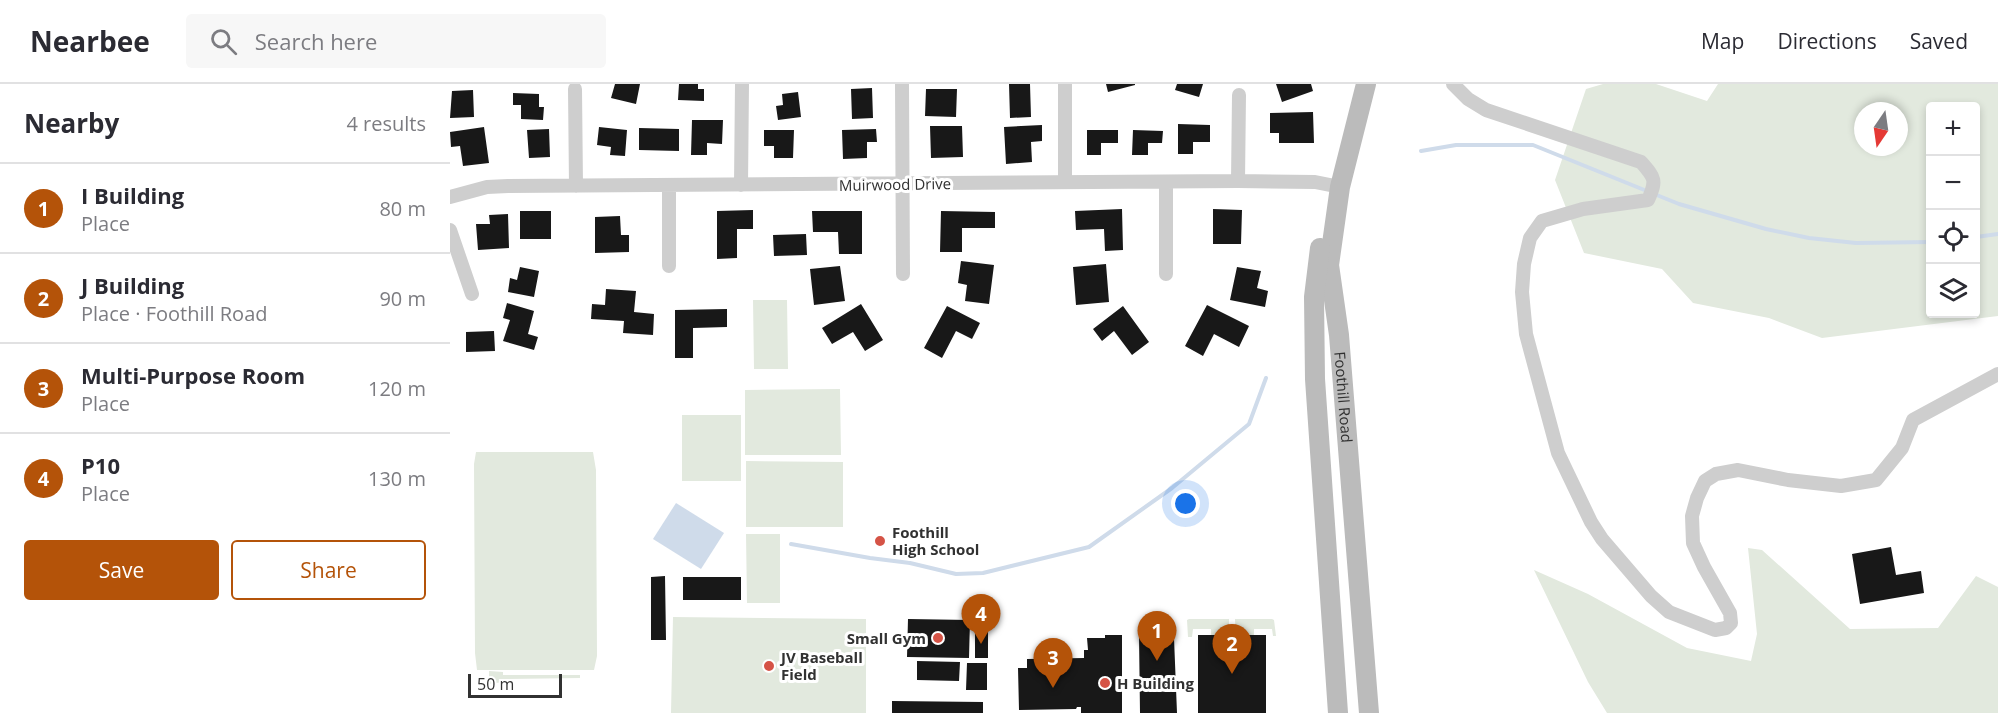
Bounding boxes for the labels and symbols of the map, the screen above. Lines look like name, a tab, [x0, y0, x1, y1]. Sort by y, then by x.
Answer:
north arrow	[1854, 102, 1908, 156]
street label: Muirwood Drive	[839, 173, 951, 195]
street label: Foothill Road	[1330, 351, 1358, 443]
your location	[1171, 489, 1200, 518]
place label: Foothill High School	[892, 522, 979, 559]
marker: Foothill High School	[873, 534, 887, 548]
pin: 4	[962, 594, 1000, 644]
pin: 1	[1138, 612, 1176, 661]
pin: 2	[1212, 624, 1252, 674]
place label: Small Gym	[847, 628, 926, 648]
marker: Small Gym	[931, 631, 945, 645]
pin: 3	[1034, 638, 1072, 688]
place label: JV Baseball Field	[779, 647, 863, 684]
marker: JV Baseball Field	[762, 659, 776, 673]
scale bar	[468, 671, 562, 698]
place label: H Building	[1117, 673, 1194, 693]
marker: H Building	[1098, 676, 1112, 690]

